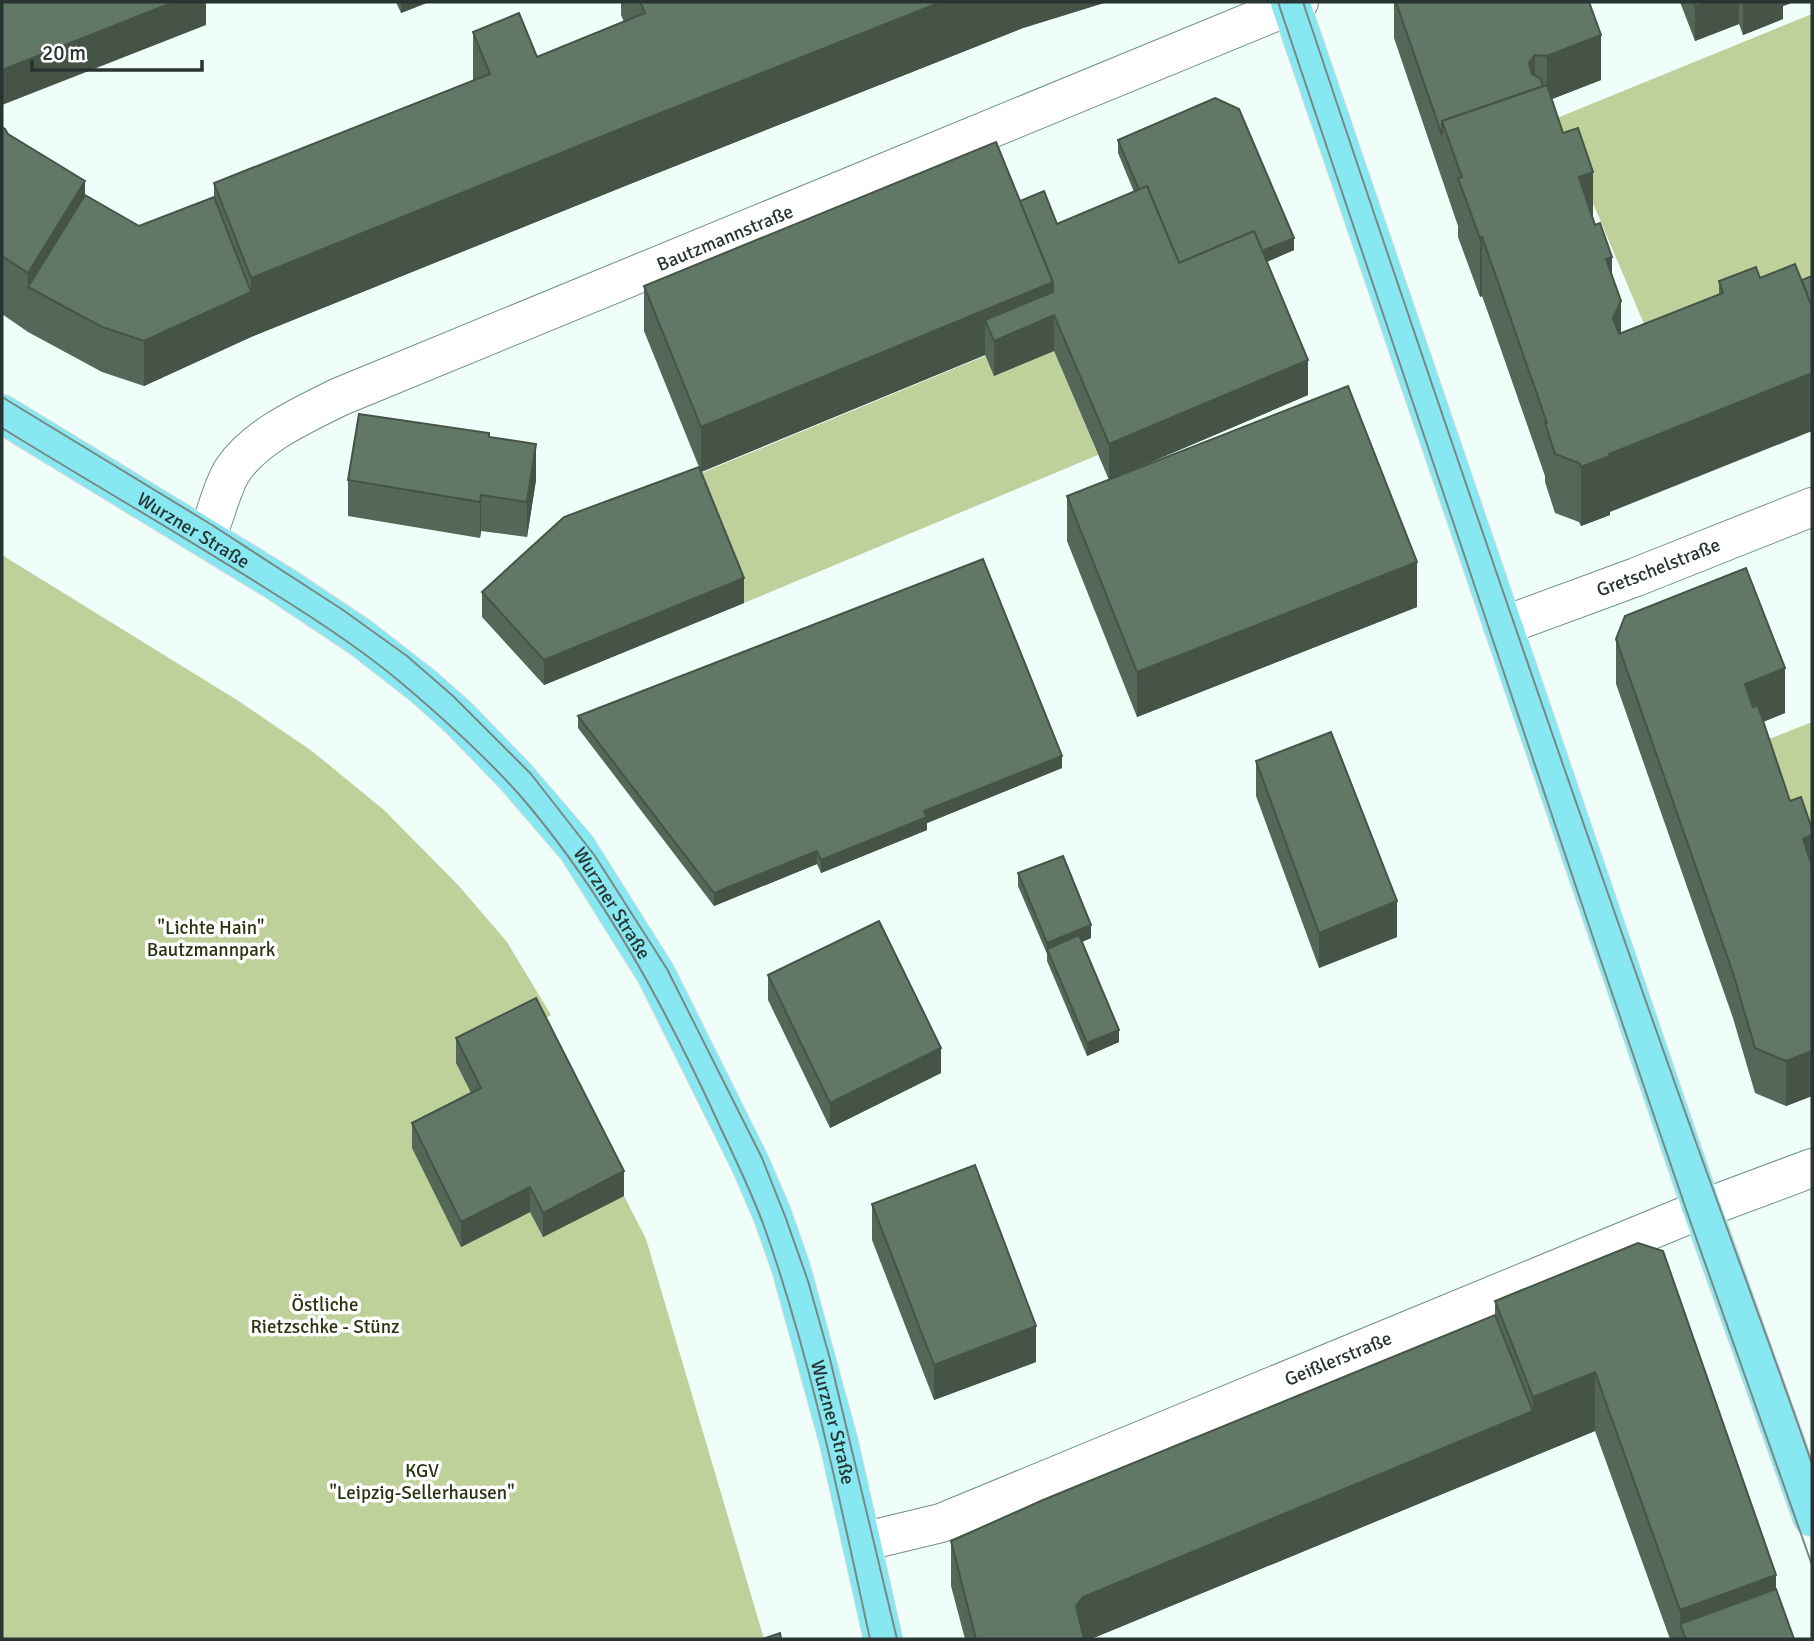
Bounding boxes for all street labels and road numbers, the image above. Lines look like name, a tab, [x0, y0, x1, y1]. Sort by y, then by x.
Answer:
street label: Bautzmannstraße	[653, 199, 797, 277]
street label: Wurzner Straße	[132, 487, 254, 574]
street label: Gretschelstraße	[1593, 533, 1724, 602]
street label: Wurzner Straße	[568, 843, 656, 964]
street label: Geißlerstraße	[1281, 1326, 1395, 1392]
street label: Wurzner Straße	[805, 1357, 860, 1487]

